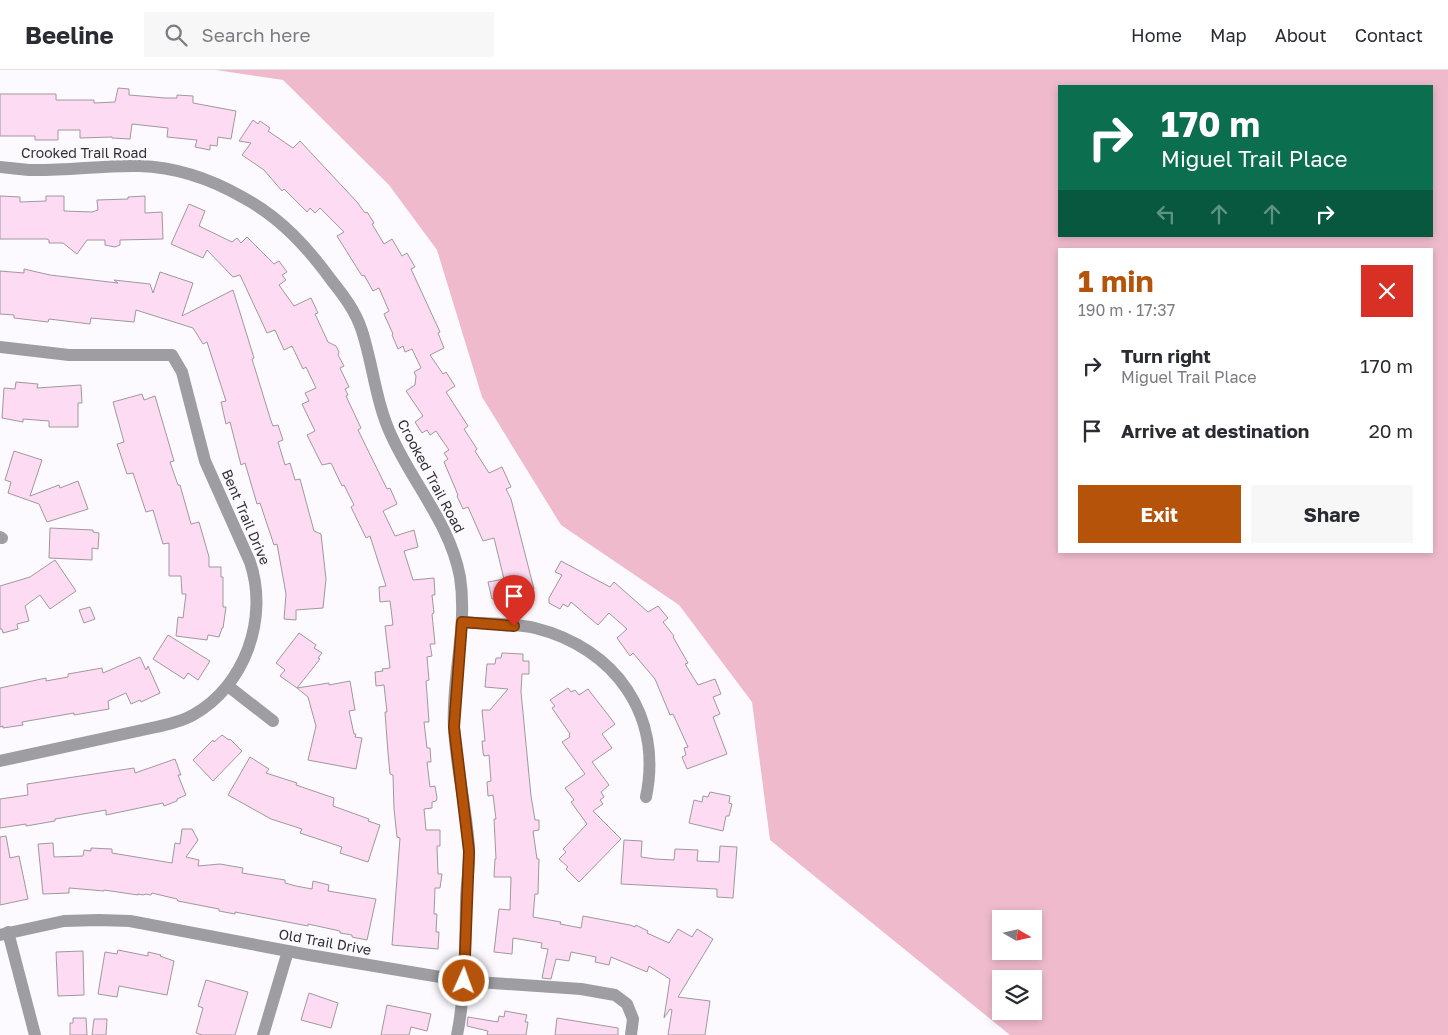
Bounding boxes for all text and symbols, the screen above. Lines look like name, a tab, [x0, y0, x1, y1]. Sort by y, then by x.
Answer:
search box	[144, 12, 494, 57]
text: Beeline	[25, 20, 114, 49]
icon: search	[162, 21, 190, 49]
text: Search here	[202, 23, 310, 46]
text: Home	[1131, 24, 1182, 46]
text: Map	[1210, 24, 1247, 46]
text: About	[1275, 24, 1327, 46]
text: Contact	[1355, 24, 1423, 46]
text: 170 m	[1161, 103, 1260, 145]
icon: right	[1078, 105, 1143, 170]
street label: Crooked Trail Road	[21, 144, 147, 161]
text: Miguel Trail Place	[1161, 145, 1347, 172]
icon: left	[1152, 200, 1180, 228]
icon: ahead	[1205, 200, 1233, 228]
icon: ahead	[1258, 200, 1286, 228]
icon: right	[1311, 200, 1339, 228]
text: 1 min	[1078, 263, 1154, 299]
button: close	[1361, 265, 1413, 317]
text: 190 m · 17:37	[1078, 300, 1175, 320]
text: Turn right	[1121, 344, 1211, 367]
icon: right	[1078, 352, 1106, 380]
text: 170 m	[1360, 354, 1413, 377]
text: Miguel Trail Place	[1121, 367, 1257, 387]
street label: Crooked Trail Road	[394, 416, 469, 535]
icon: arrive	[1078, 417, 1106, 445]
text: Arrive at destination	[1121, 419, 1309, 442]
text: 20 m	[1369, 419, 1413, 442]
street label: Bent Trail Drive	[219, 466, 274, 567]
button: Exit	[1078, 485, 1241, 543]
button: Share	[1251, 485, 1413, 543]
pin	[493, 575, 535, 626]
icon: arrive	[500, 582, 528, 610]
north arrow	[992, 910, 1042, 960]
map controls	[992, 910, 1042, 1020]
street label: Old Trail Drive	[277, 925, 373, 958]
position arrow	[437, 954, 489, 1006]
button: layers	[992, 970, 1042, 1020]

